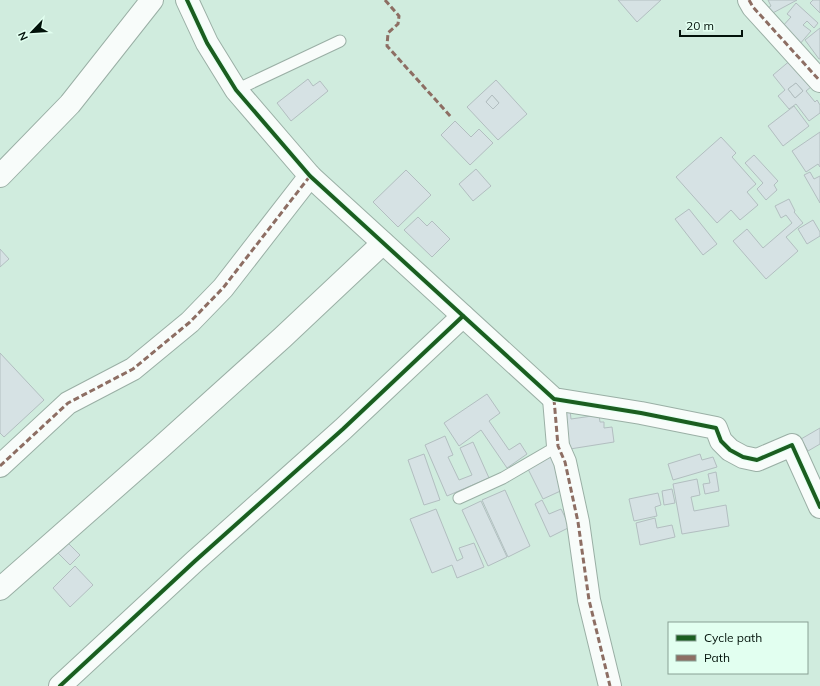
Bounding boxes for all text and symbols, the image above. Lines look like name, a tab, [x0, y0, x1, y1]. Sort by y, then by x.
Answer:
north arrow	[12, 12, 52, 52]
scale bar	[680, 12, 742, 38]
text: 20 m	[686, 18, 714, 33]
text: N	[15, 30, 31, 43]
legend	[668, 622, 808, 674]
text: Cycle path	[704, 630, 762, 645]
text: Path	[704, 650, 730, 665]

